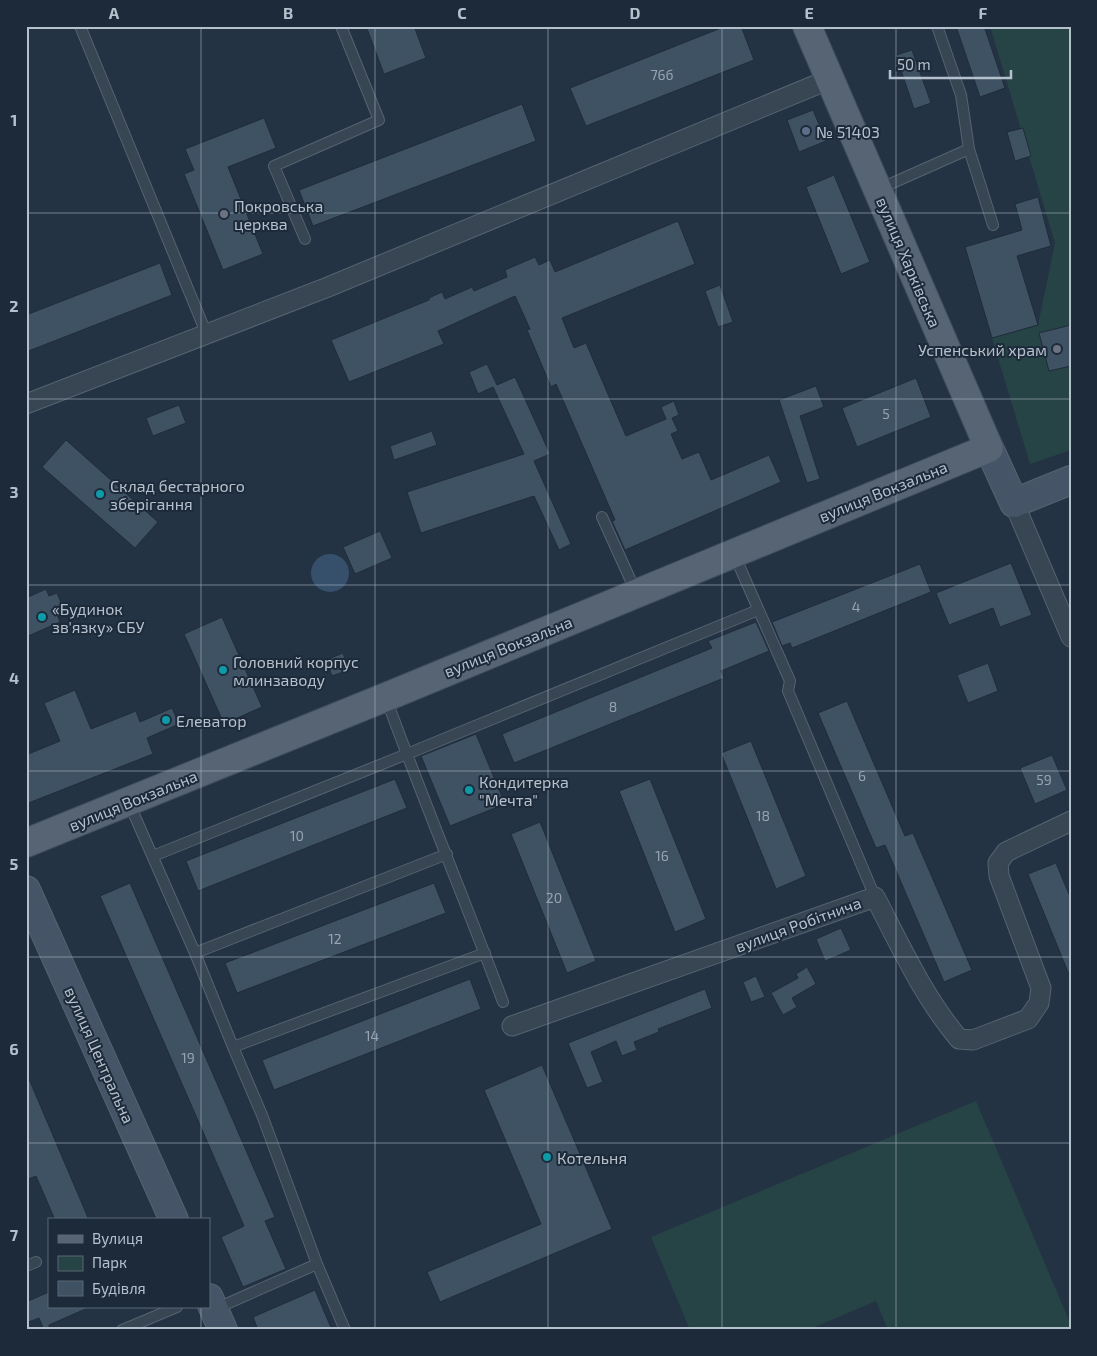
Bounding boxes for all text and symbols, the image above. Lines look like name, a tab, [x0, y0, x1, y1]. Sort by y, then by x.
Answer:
text: A	[109, 3, 120, 22]
text: B	[283, 3, 293, 22]
text: C	[457, 3, 467, 22]
text: D	[630, 3, 641, 22]
text: E	[804, 3, 814, 22]
text: F	[979, 3, 988, 22]
scale bar	[890, 48, 1011, 80]
text: 50 m	[897, 55, 931, 73]
house number: 76б	[650, 66, 674, 83]
text: 1	[11, 110, 17, 129]
place label: № 51403	[816, 122, 880, 141]
marker: № 51403	[800, 125, 812, 137]
street label: вулиця Харківська	[872, 194, 945, 330]
place label: Покровська церква	[234, 196, 323, 233]
marker: Покровська церква	[218, 208, 230, 220]
text: 2	[9, 296, 19, 315]
place label: Успенський храм	[918, 340, 1047, 359]
marker: Успенський храм	[1051, 343, 1063, 355]
house number: 5	[882, 405, 890, 422]
street label: вулиця Вокзальна	[816, 457, 950, 526]
place label: Склад бестарного зберігання	[110, 476, 245, 513]
text: 3	[9, 482, 19, 501]
marker: Склад бестарного зберігання	[94, 488, 106, 500]
house number: 4	[852, 598, 860, 615]
place label: «Будинок зв'язку» СБУ	[52, 599, 145, 637]
marker: «Будинок зв'язку» СБУ	[36, 611, 48, 623]
street label: вулиця Вокзальна	[441, 612, 575, 681]
place label: Головний корпус млинзаводу	[233, 652, 359, 690]
marker: Головний корпус млинзаводу	[217, 664, 229, 676]
text: 4	[9, 668, 19, 687]
house number: 8	[609, 698, 617, 715]
place label: Елеватор	[176, 711, 246, 730]
marker: Елеватор	[160, 714, 172, 726]
street label: вулиця Вокзальна	[66, 766, 200, 835]
house number: 6	[858, 767, 866, 784]
house number: 59	[1036, 771, 1052, 788]
place label: Кондитерка "Мечта"	[479, 772, 569, 809]
marker: Кондитерка "Мечта"	[463, 784, 475, 796]
house number: 18	[756, 807, 770, 824]
house number: 10	[290, 827, 304, 844]
house number: 16	[655, 847, 669, 864]
text: 5	[10, 854, 19, 873]
house number: 20	[546, 889, 562, 906]
street label: вулиця Робітнича	[733, 892, 864, 957]
house number: 12	[328, 930, 342, 947]
street label: вулиця Центральна	[60, 984, 139, 1127]
house number: 14	[365, 1027, 379, 1044]
text: 6	[9, 1039, 19, 1058]
house number: 19	[181, 1049, 195, 1066]
place label: Котельня	[557, 1148, 627, 1167]
marker: Котельня	[541, 1151, 553, 1163]
legend	[48, 1218, 210, 1308]
text: 7	[10, 1225, 19, 1244]
text: Вулиця	[92, 1229, 143, 1248]
text: Парк	[92, 1253, 127, 1271]
text: Будівля	[92, 1279, 146, 1298]

